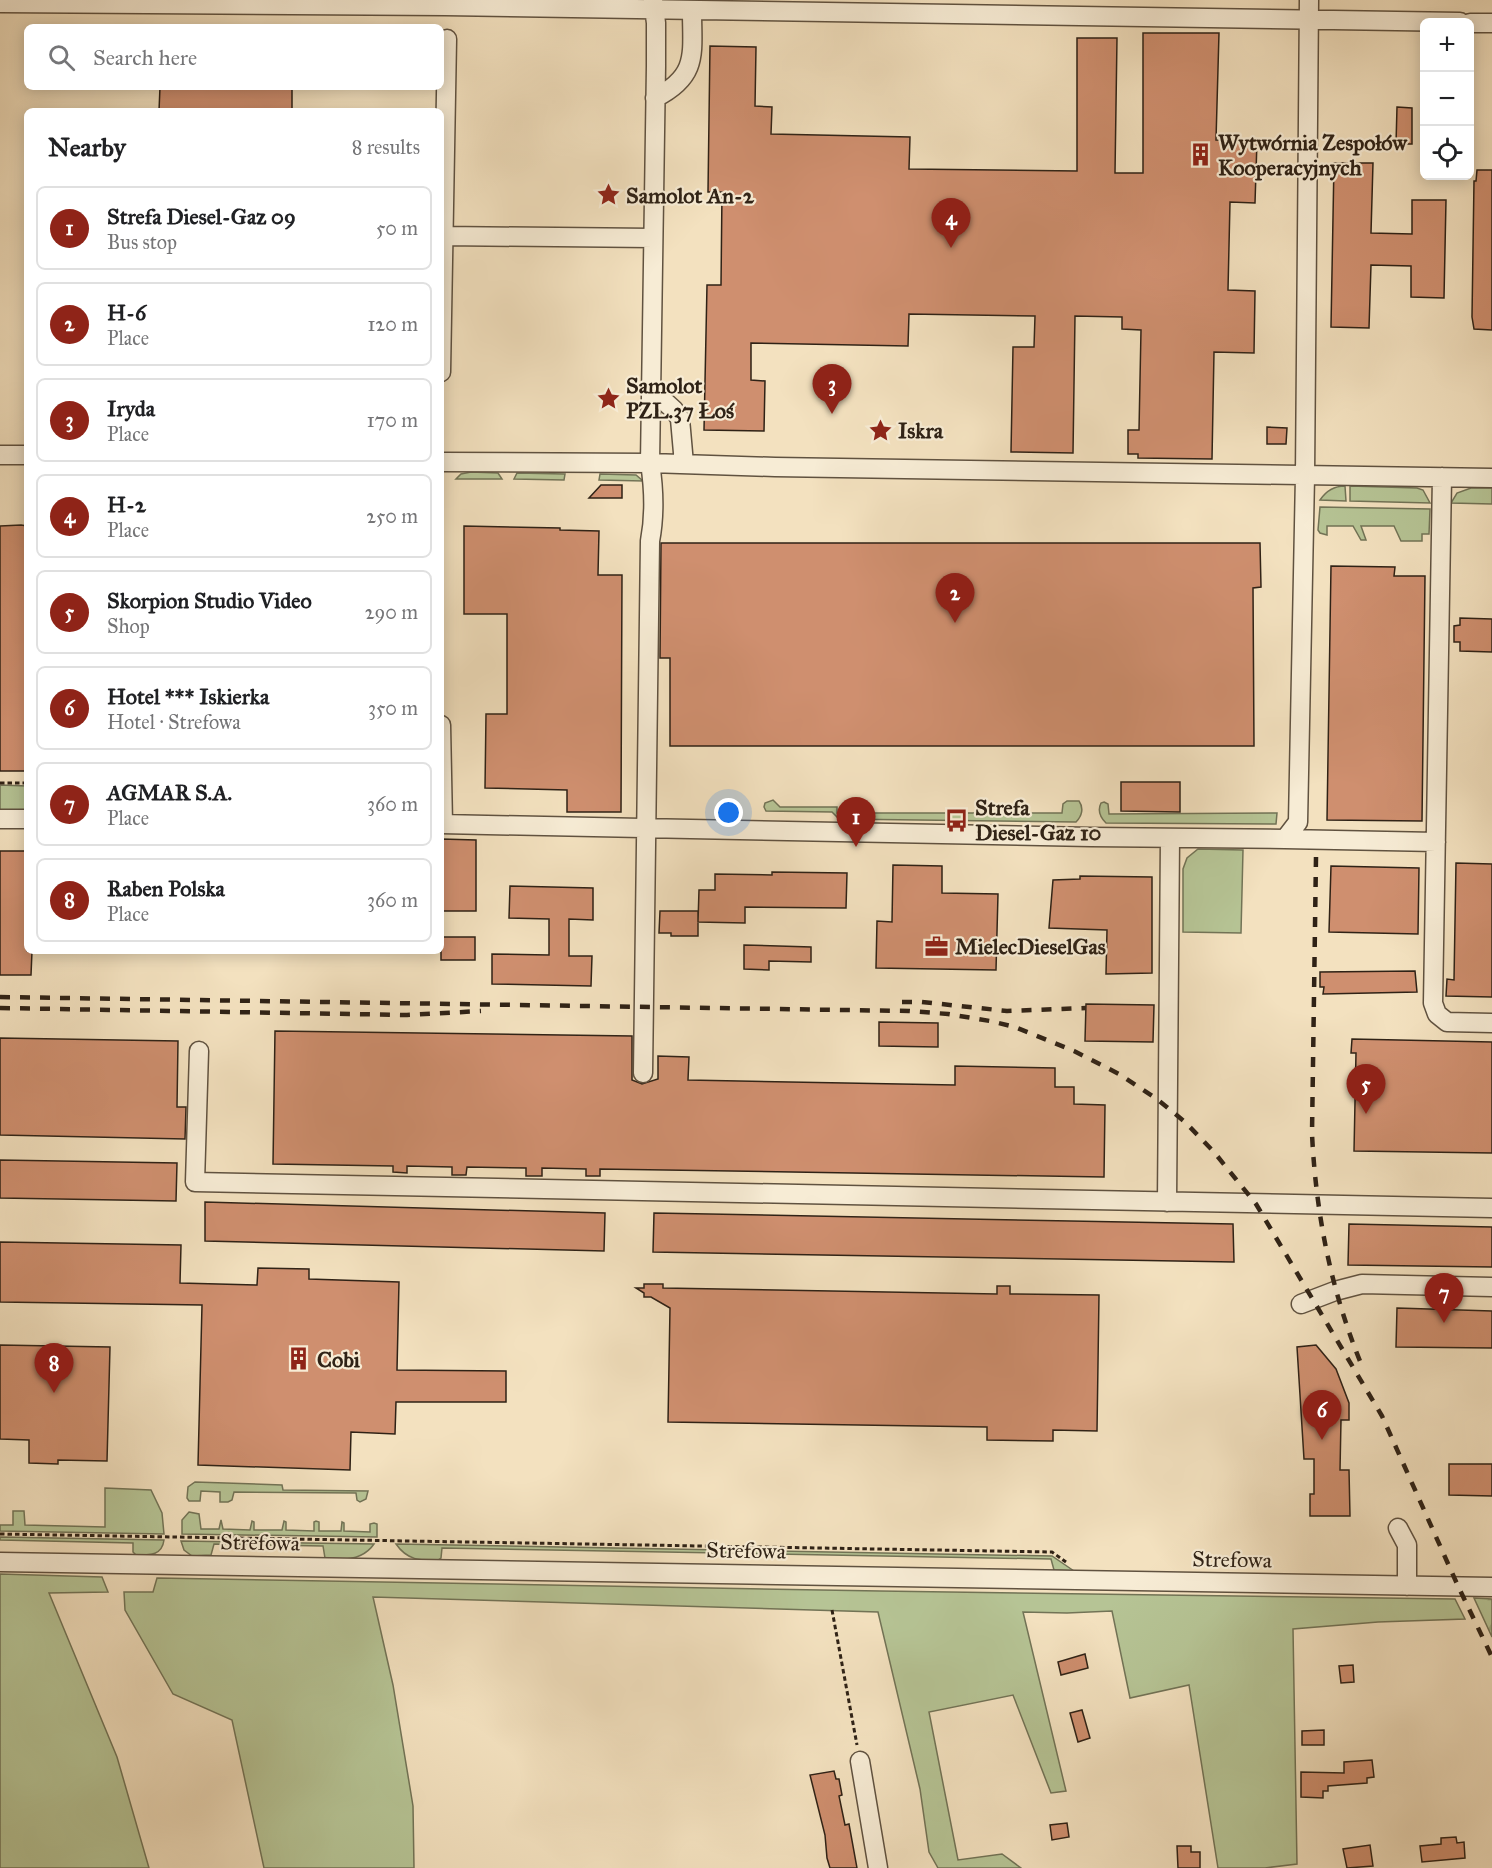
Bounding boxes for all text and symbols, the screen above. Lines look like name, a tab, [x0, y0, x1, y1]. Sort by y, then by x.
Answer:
map controls	[1420, 18, 1474, 180]
button: +	[1420, 18, 1474, 72]
search box	[24, 24, 444, 90]
icon: search	[45, 41, 78, 74]
text: Search here	[93, 44, 197, 71]
button: −	[1420, 72, 1474, 126]
button: locate	[1420, 126, 1474, 180]
place label: Wytwórnia Zespołów Kooperacyjnych	[1218, 129, 1408, 181]
text: Nearby	[48, 131, 126, 163]
text: 8 results	[352, 135, 420, 159]
building icon: Wytwórnia Zespołów Kooperacyjnych	[1187, 142, 1213, 168]
place icon: Samolot An-2	[595, 182, 621, 208]
place label: Samolot An-2	[626, 182, 755, 209]
pin: 4	[932, 198, 970, 248]
text: Strefa Diesel-Gaz 09	[107, 203, 296, 230]
text: 1	[66, 216, 73, 240]
text: 50 m	[376, 216, 418, 240]
text: Bus stop	[107, 230, 177, 254]
text: H-6	[107, 299, 146, 326]
text: 2	[65, 312, 74, 336]
text: 120 m	[367, 312, 418, 336]
text: Place	[107, 326, 149, 350]
pin: 3	[812, 364, 852, 414]
place label: Samolot PZL.37 Łoś	[626, 372, 735, 424]
place icon: Samolot PZL.37 Łoś	[595, 385, 621, 411]
text: Iryda	[107, 395, 155, 422]
text: 3	[66, 408, 74, 432]
text: 170 m	[367, 408, 418, 432]
place icon: Iskra	[867, 417, 893, 443]
place label: Iskra	[898, 417, 944, 444]
text: Place	[107, 422, 149, 446]
text: H-2	[107, 491, 146, 518]
text: 4	[64, 504, 75, 528]
text: 250 m	[366, 504, 418, 528]
text: Place	[107, 518, 149, 542]
pin: 2	[936, 574, 974, 623]
text: Skorpion Studio Video	[107, 587, 312, 614]
text: 5	[65, 600, 74, 624]
text: 290 m	[365, 600, 418, 624]
text: Shop	[107, 614, 150, 638]
text: Hotel *** Iskierka	[107, 683, 269, 710]
text: 6	[64, 696, 75, 720]
text: 350 m	[368, 696, 418, 720]
text: Hotel · Strefowa	[107, 710, 241, 734]
text: AGMAR S.A.	[107, 779, 232, 806]
text: 7	[64, 792, 75, 816]
text: 360 m	[367, 792, 418, 816]
place label: Strefa Diesel-Gaz 10	[975, 794, 1102, 846]
your location	[714, 798, 743, 827]
pin: 1	[836, 798, 876, 847]
text: Place	[107, 806, 149, 830]
bus stop icon: Strefa Diesel-Gaz 10	[944, 807, 970, 833]
text: Raben Polska	[107, 875, 225, 902]
text: 8	[64, 888, 75, 912]
text: 360 m	[367, 888, 418, 912]
text: Place	[107, 902, 149, 926]
office icon: MielecDieselGas	[924, 933, 950, 959]
place label: MielecDieselGas	[955, 933, 1106, 960]
pin: 5	[1346, 1064, 1386, 1114]
pin: 7	[1424, 1274, 1464, 1323]
pin: 8	[34, 1344, 74, 1393]
building icon: Cobi	[286, 1346, 312, 1372]
place label: Cobi	[317, 1346, 361, 1373]
pin: 6	[1302, 1390, 1342, 1440]
street label: Strefowa	[220, 1528, 301, 1557]
street label: Strefowa	[706, 1536, 787, 1565]
street label: Strefowa	[1192, 1545, 1273, 1574]

